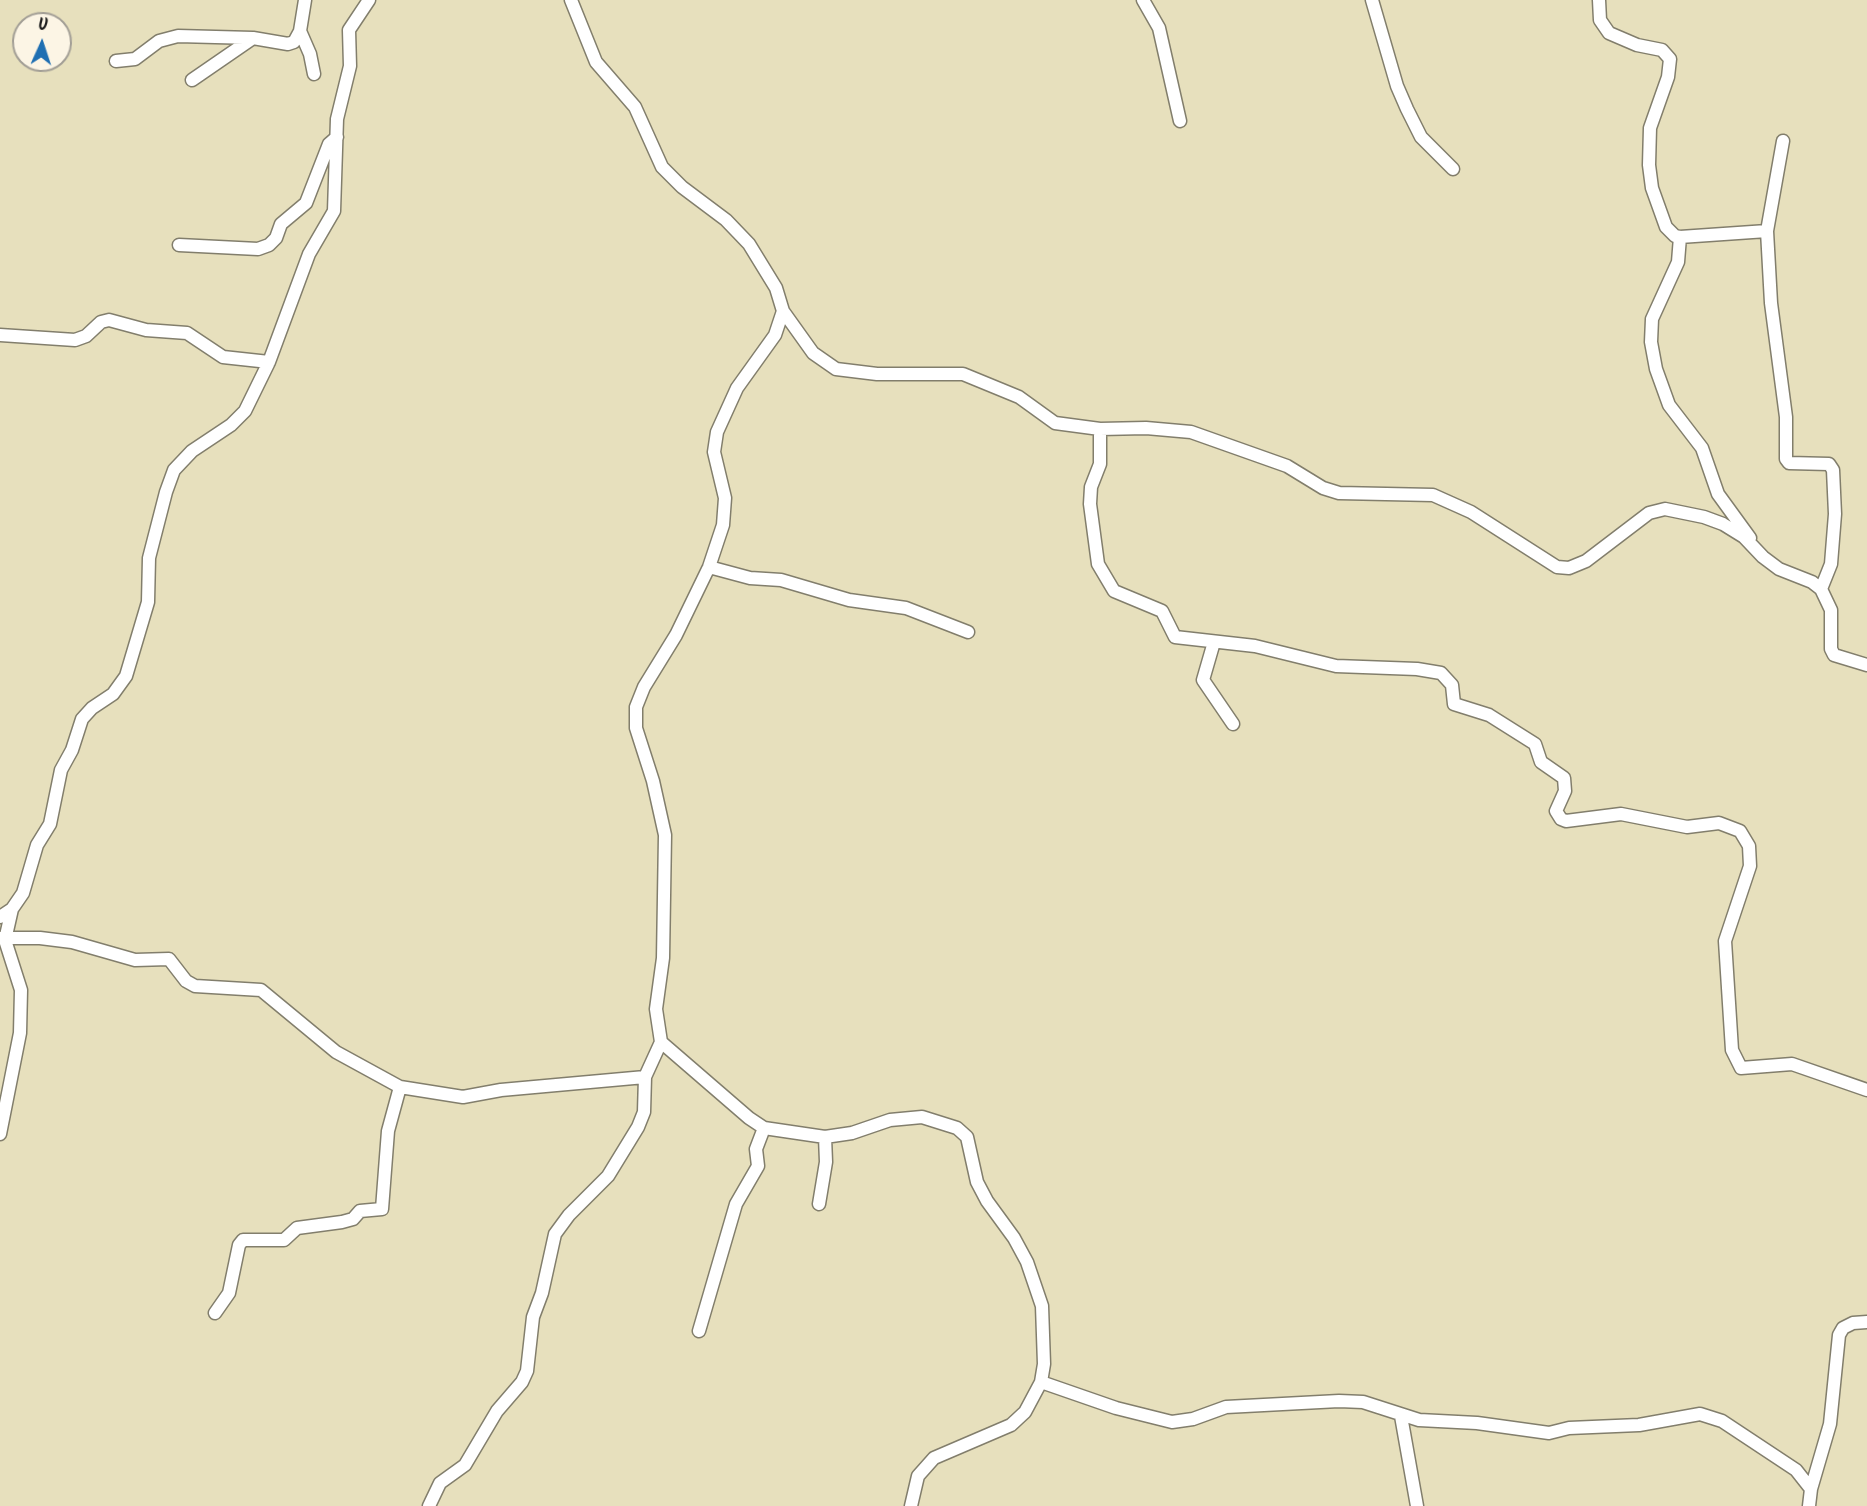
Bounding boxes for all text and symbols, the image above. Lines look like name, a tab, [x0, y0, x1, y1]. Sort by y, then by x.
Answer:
north arrow	[12, 12, 72, 72]
text: U	[37, 13, 48, 38]

